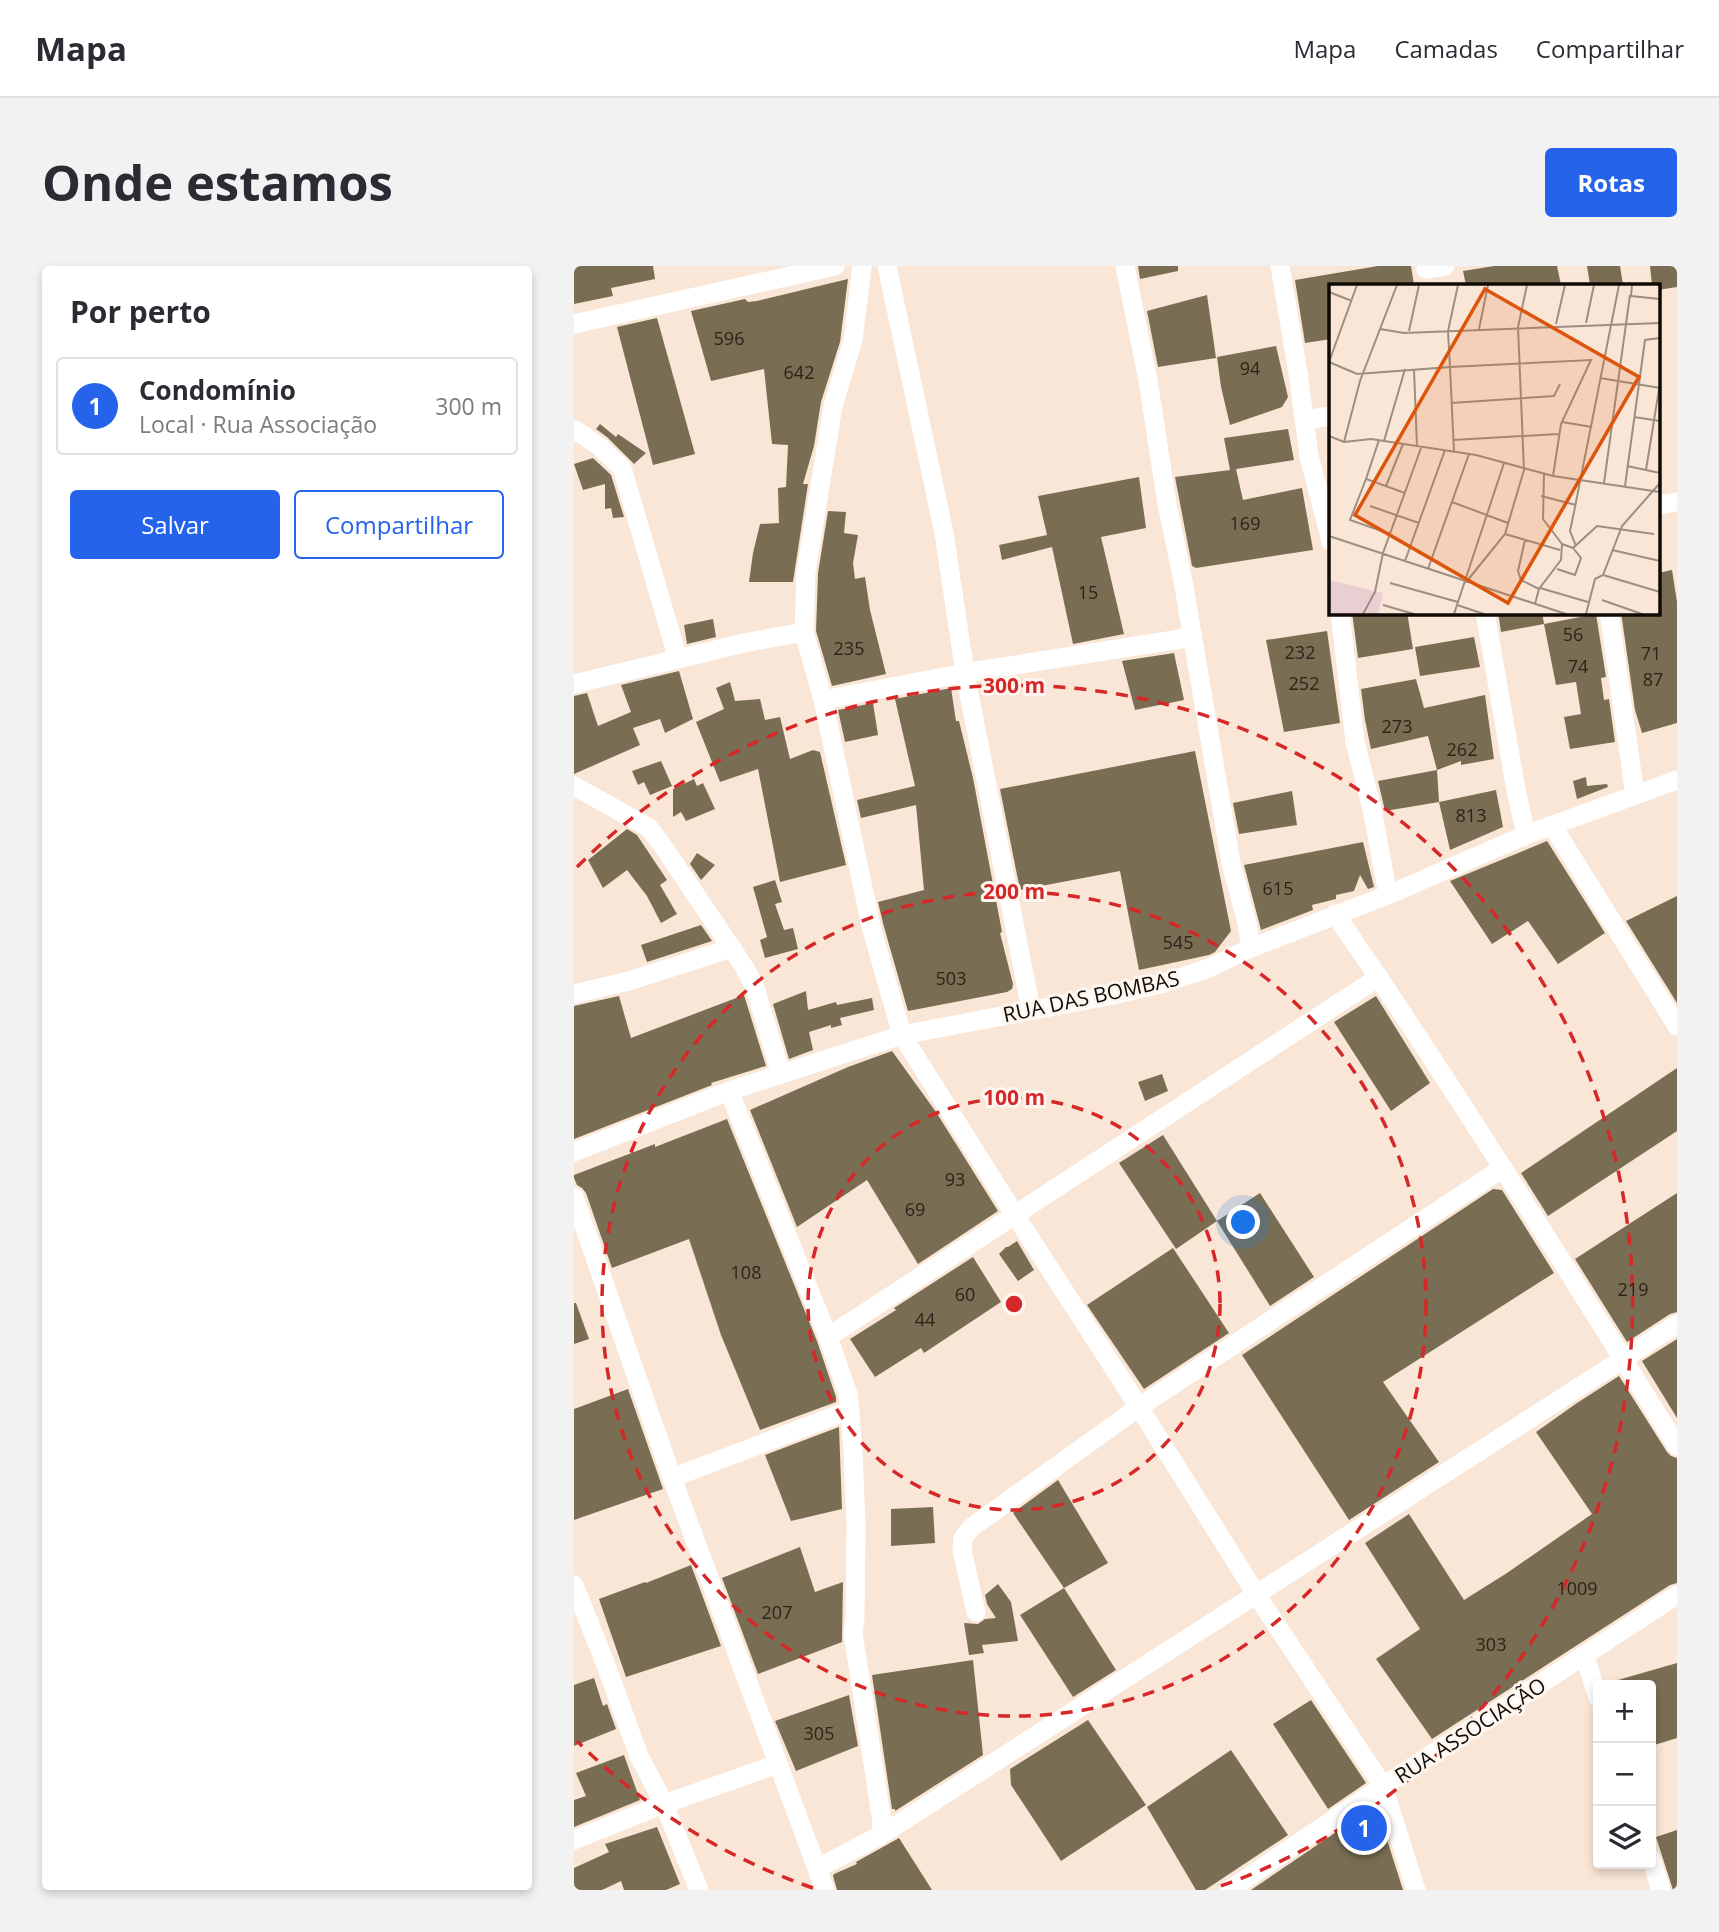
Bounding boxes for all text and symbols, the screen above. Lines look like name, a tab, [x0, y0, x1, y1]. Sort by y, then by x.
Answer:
text: Mapa	[35, 26, 127, 71]
text: Mapa	[1293, 32, 1356, 65]
text: Camadas	[1394, 32, 1498, 65]
text: Compartilhar	[1536, 32, 1684, 65]
button: Rotas	[1545, 148, 1677, 217]
text: Onde estamos	[42, 149, 393, 215]
inset map	[1329, 284, 1660, 614]
text: Por perto	[70, 291, 211, 332]
house number: 596	[714, 326, 744, 350]
house number: 94	[1240, 356, 1260, 380]
house number: 642	[784, 360, 814, 384]
text: Condomínio	[139, 372, 296, 408]
text: 1	[88, 390, 102, 422]
text: 300 m	[435, 390, 502, 422]
text: Local · Rua Associação	[139, 408, 377, 440]
button: Salvar	[70, 490, 280, 559]
button: Compartilhar	[294, 490, 504, 559]
house number: 169	[1230, 511, 1260, 535]
house number: 15	[1078, 580, 1098, 604]
house number: 56	[1563, 622, 1583, 646]
house number: 235	[834, 636, 864, 660]
house number: 232	[1285, 640, 1315, 664]
house number: 71	[1641, 641, 1661, 665]
house number: 74	[1568, 654, 1588, 678]
house number: 87	[1643, 667, 1663, 691]
text: 300 m	[983, 671, 1045, 699]
house number: 252	[1289, 671, 1319, 695]
house number: 273	[1382, 714, 1412, 738]
house number: 262	[1447, 737, 1477, 761]
house number: 813	[1456, 803, 1486, 827]
house number: 615	[1263, 876, 1293, 900]
text: 200 m	[983, 877, 1045, 905]
house number: 545	[1163, 930, 1193, 954]
street label: RUA DAS BOMBAS	[1000, 964, 1182, 1028]
house number: 503	[936, 966, 966, 990]
text: 100 m	[983, 1083, 1045, 1111]
house number: 93	[945, 1167, 965, 1191]
house number: 69	[905, 1197, 925, 1221]
your location	[1226, 1205, 1260, 1239]
house number: 108	[731, 1260, 761, 1284]
house number: 219	[1618, 1277, 1648, 1301]
house number: 60	[955, 1282, 975, 1306]
centre of rings	[1002, 1292, 1026, 1316]
house number: 44	[915, 1307, 935, 1331]
house number: 1009	[1556, 1576, 1598, 1600]
house number: 207	[762, 1600, 792, 1624]
house number: 303	[1476, 1632, 1506, 1656]
street label: RUA ASSOCIAÇÃO	[1389, 1671, 1551, 1789]
map controls	[1593, 1680, 1656, 1869]
button: +	[1593, 1680, 1656, 1743]
house number: 305	[804, 1721, 834, 1745]
button: −	[1593, 1743, 1656, 1806]
pin: 1	[1341, 1802, 1387, 1854]
button: layers	[1593, 1806, 1656, 1869]

